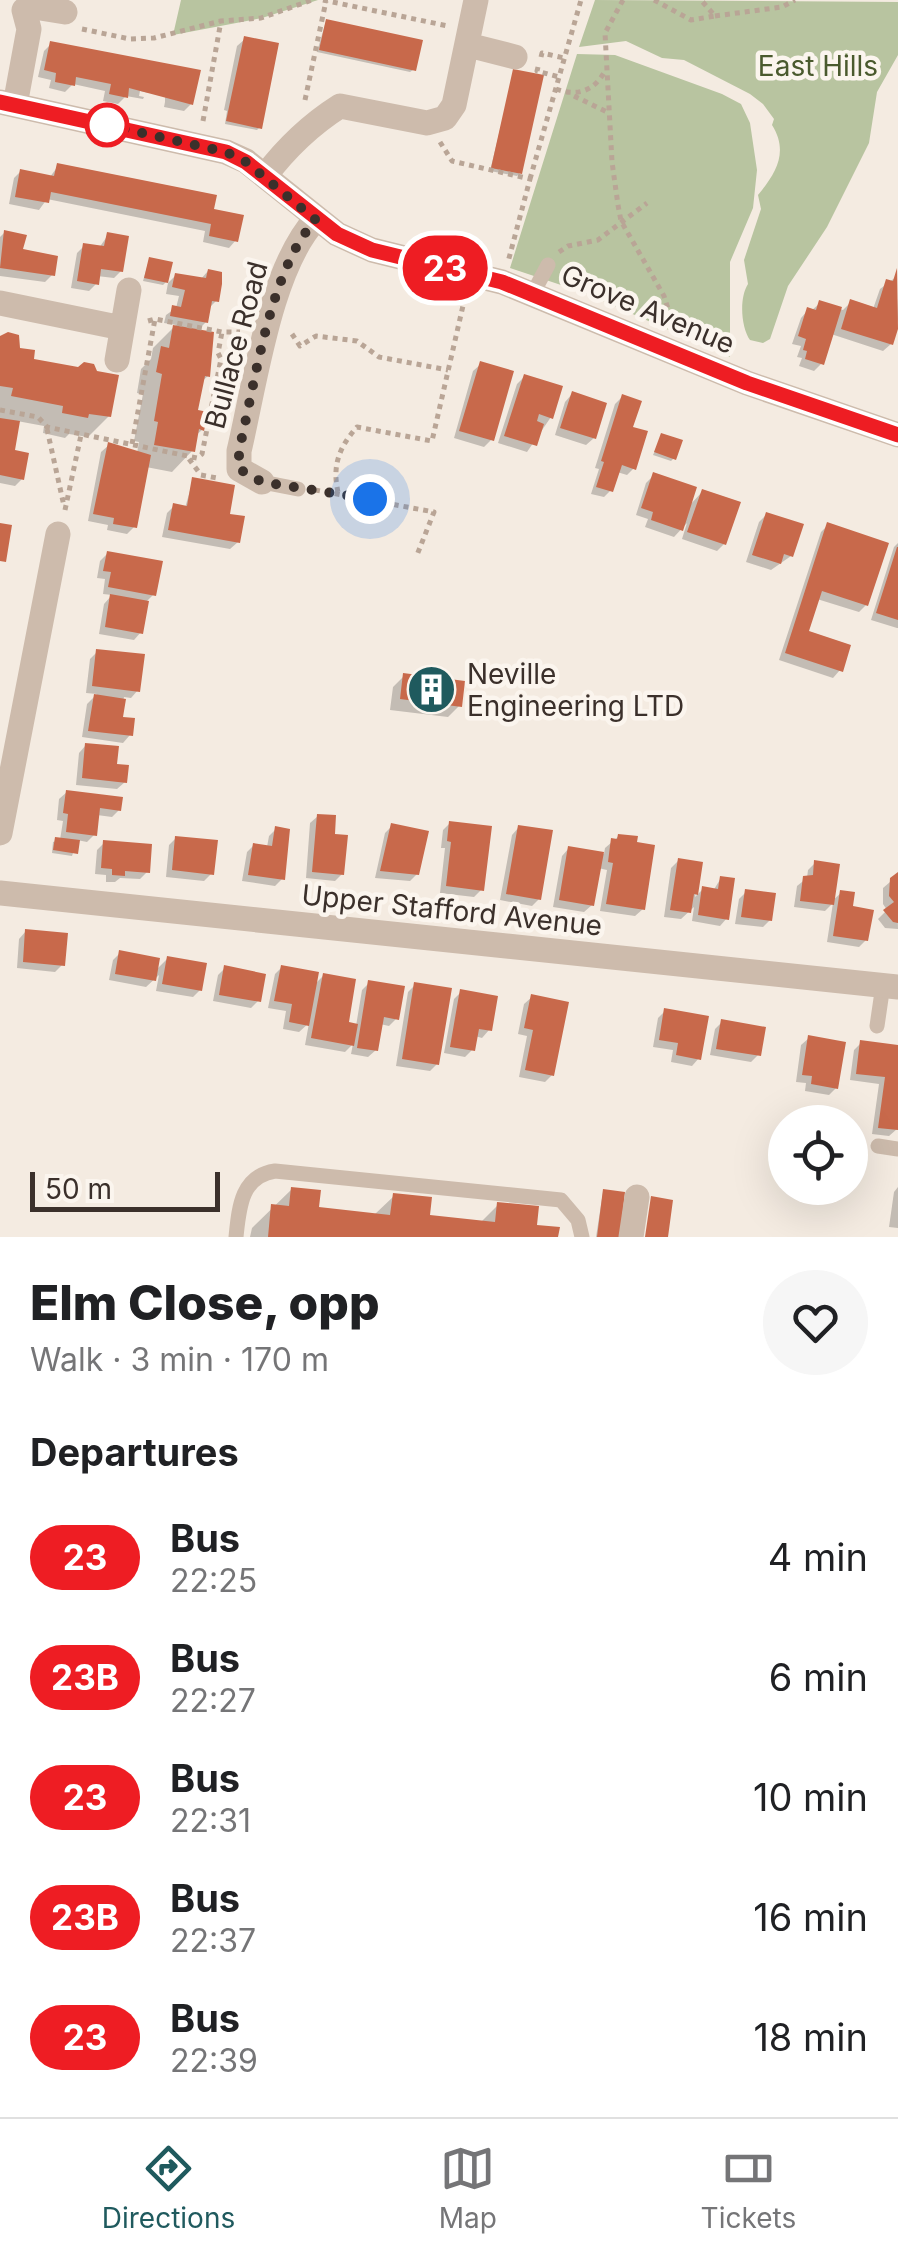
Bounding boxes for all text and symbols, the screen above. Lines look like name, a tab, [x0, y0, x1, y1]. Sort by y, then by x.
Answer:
park label: East Hills	[758, 49, 878, 83]
unlabelled marker	[86, 104, 128, 146]
line badge: 23	[400, 236, 490, 300]
text: 23	[423, 247, 467, 289]
street label: Grove Avenue	[556, 257, 740, 361]
street label: Bullace Road	[197, 258, 275, 432]
your location	[345, 474, 395, 524]
place label: Neville Engineering LTD	[467, 657, 684, 723]
building icon: Neville Engineering LTD	[406, 664, 458, 716]
street label: Upper Stafford Avenue	[300, 877, 604, 943]
map controls	[768, 1105, 868, 1205]
button: locate	[768, 1105, 868, 1205]
scale bar	[30, 1167, 220, 1212]
text: 50 m	[45, 1172, 112, 1206]
button: heart	[763, 1270, 868, 1375]
text: Elm Close, opp	[30, 1273, 380, 1332]
text: Walk · 3 min · 170 m	[30, 1340, 329, 1379]
text: Departures	[30, 1429, 239, 1475]
text: Bus	[170, 1515, 240, 1561]
text: 4 min	[768, 1534, 868, 1580]
text: 23	[63, 1536, 107, 1578]
text: 22:25	[170, 1561, 257, 1600]
text: Bus	[170, 1635, 240, 1681]
text: 6 min	[769, 1654, 868, 1700]
text: 23B	[51, 1656, 119, 1698]
text: 22:27	[170, 1681, 256, 1720]
text: Bus	[170, 1755, 240, 1801]
text: 10 min	[753, 1774, 868, 1820]
text: 23	[63, 1776, 107, 1818]
text: 22:31	[170, 1801, 251, 1840]
text: Bus	[170, 1875, 240, 1921]
text: 16 min	[753, 1894, 868, 1940]
text: 23B	[51, 1896, 119, 1938]
text: 22:37	[170, 1921, 256, 1960]
text: Bus	[170, 1995, 240, 2041]
text: 18 min	[753, 2014, 868, 2060]
text: 23	[63, 2016, 107, 2058]
text: 22:39	[170, 2041, 258, 2080]
tab: Directions	[102, 2141, 235, 2235]
tab: Map	[439, 2141, 497, 2235]
tab: Tickets	[701, 2141, 796, 2235]

